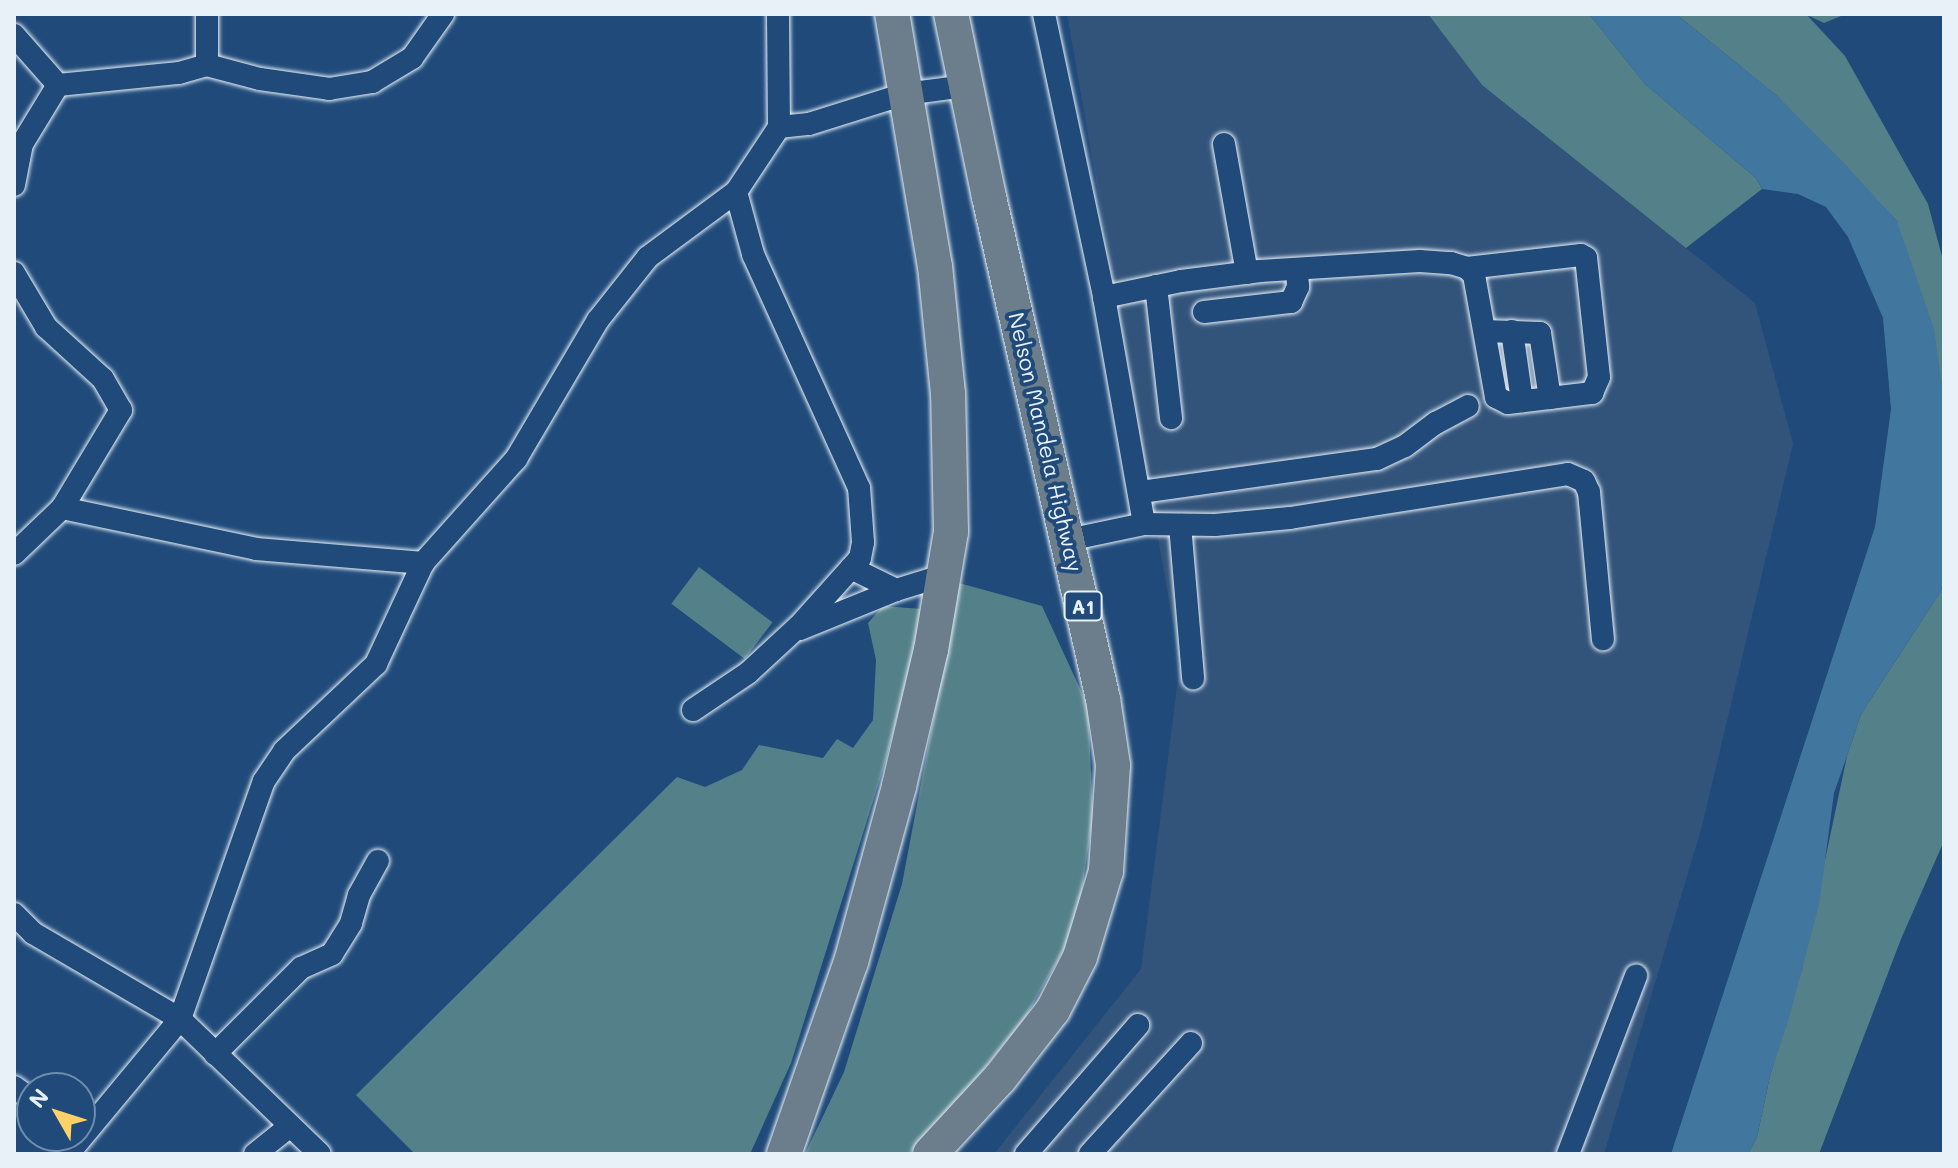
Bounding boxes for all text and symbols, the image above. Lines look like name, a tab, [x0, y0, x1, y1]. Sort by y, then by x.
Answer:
street label: Nelson Mandela Highway	[1003, 310, 1089, 574]
road number: A1	[1063, 590, 1103, 622]
north arrow	[16, 1072, 96, 1152]
text: N	[22, 1082, 55, 1113]

